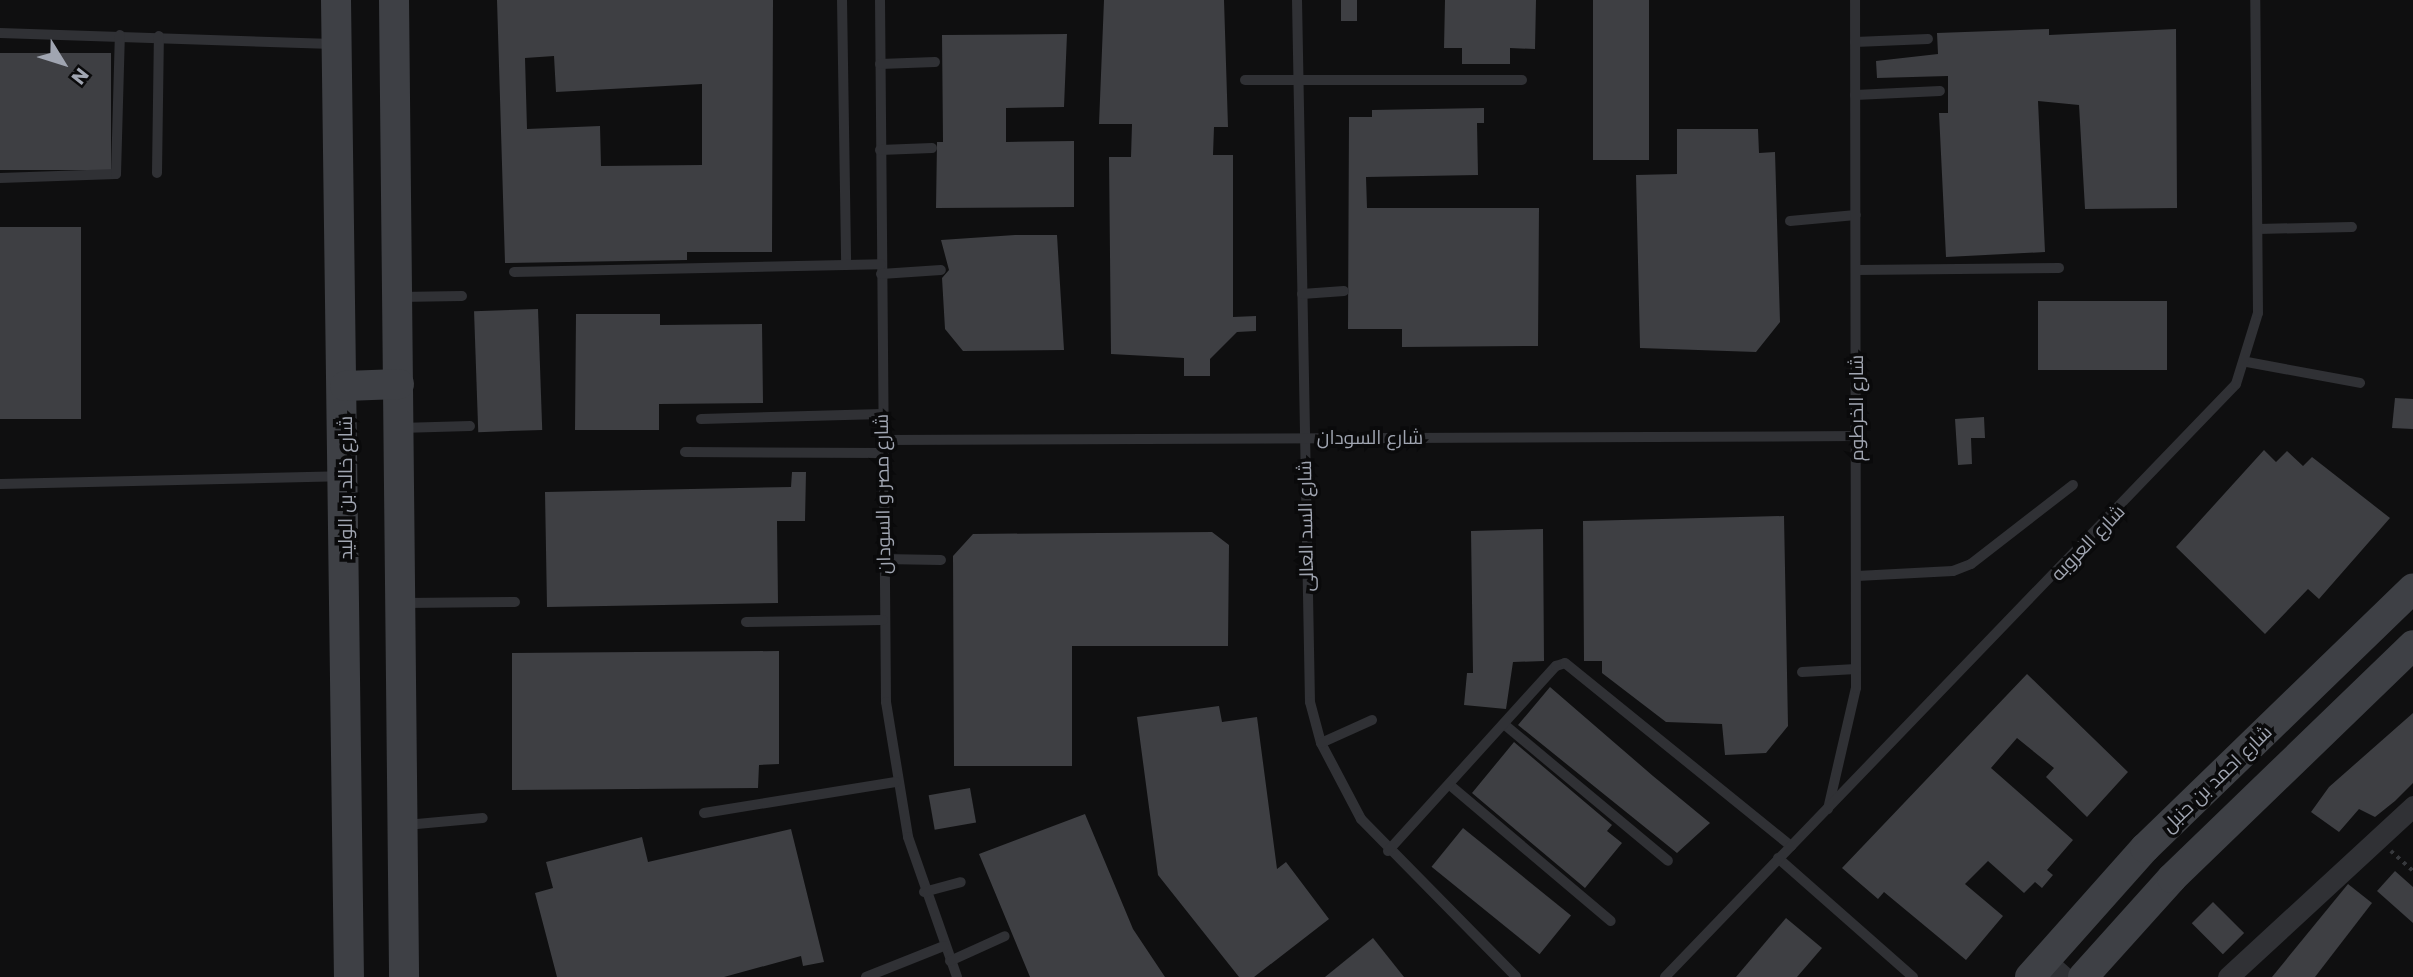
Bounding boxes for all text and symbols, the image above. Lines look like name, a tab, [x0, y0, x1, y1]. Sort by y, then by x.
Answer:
north arrow	[28, 28, 98, 98]
text: N	[65, 62, 95, 90]
street label: شارع الخرطوم	[1846, 355, 1868, 461]
street label: شارع مصر و السودان	[870, 414, 896, 574]
street label: شارع خالد بن الوليد	[335, 416, 357, 560]
street label: شارع السودان	[1317, 427, 1423, 449]
street label: شارع السد العالى	[1293, 460, 1319, 592]
street label: شارع العروبه	[2046, 500, 2130, 586]
street label: شارع احمد بن حنبل	[2157, 721, 2277, 837]

